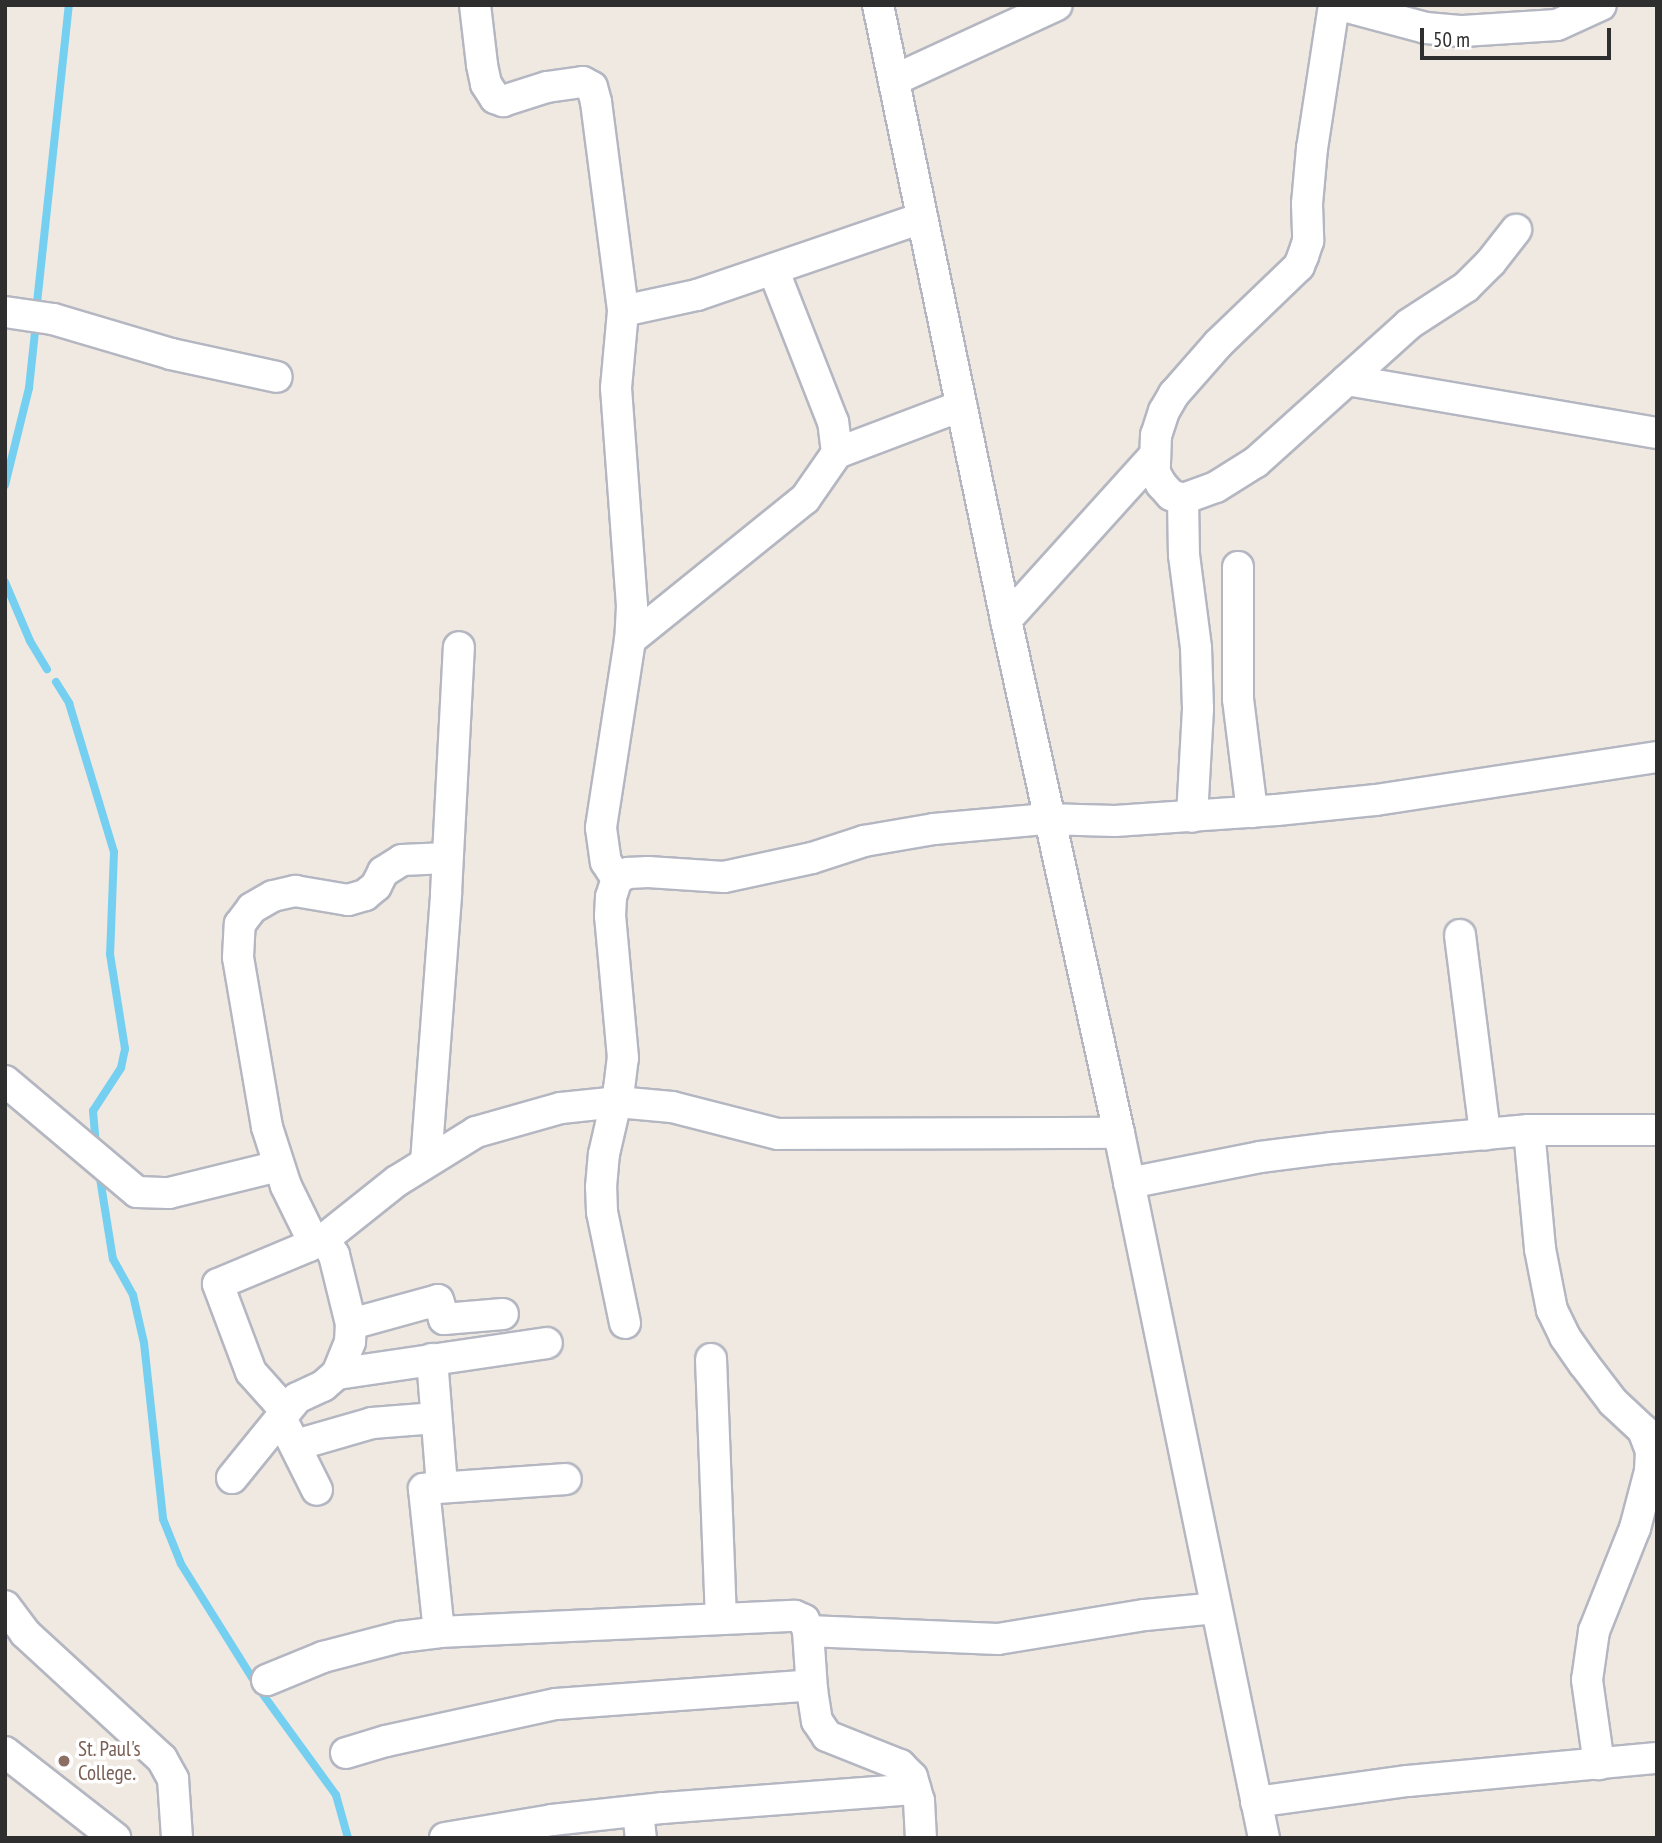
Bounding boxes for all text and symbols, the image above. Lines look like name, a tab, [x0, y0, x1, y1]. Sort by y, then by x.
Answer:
scale bar	[1424, 14, 1615, 58]
text: 50 m	[1433, 26, 1470, 53]
place label: St. Paul's College.	[78, 1736, 142, 1786]
marker: St. Paul's College.	[56, 1753, 72, 1769]

